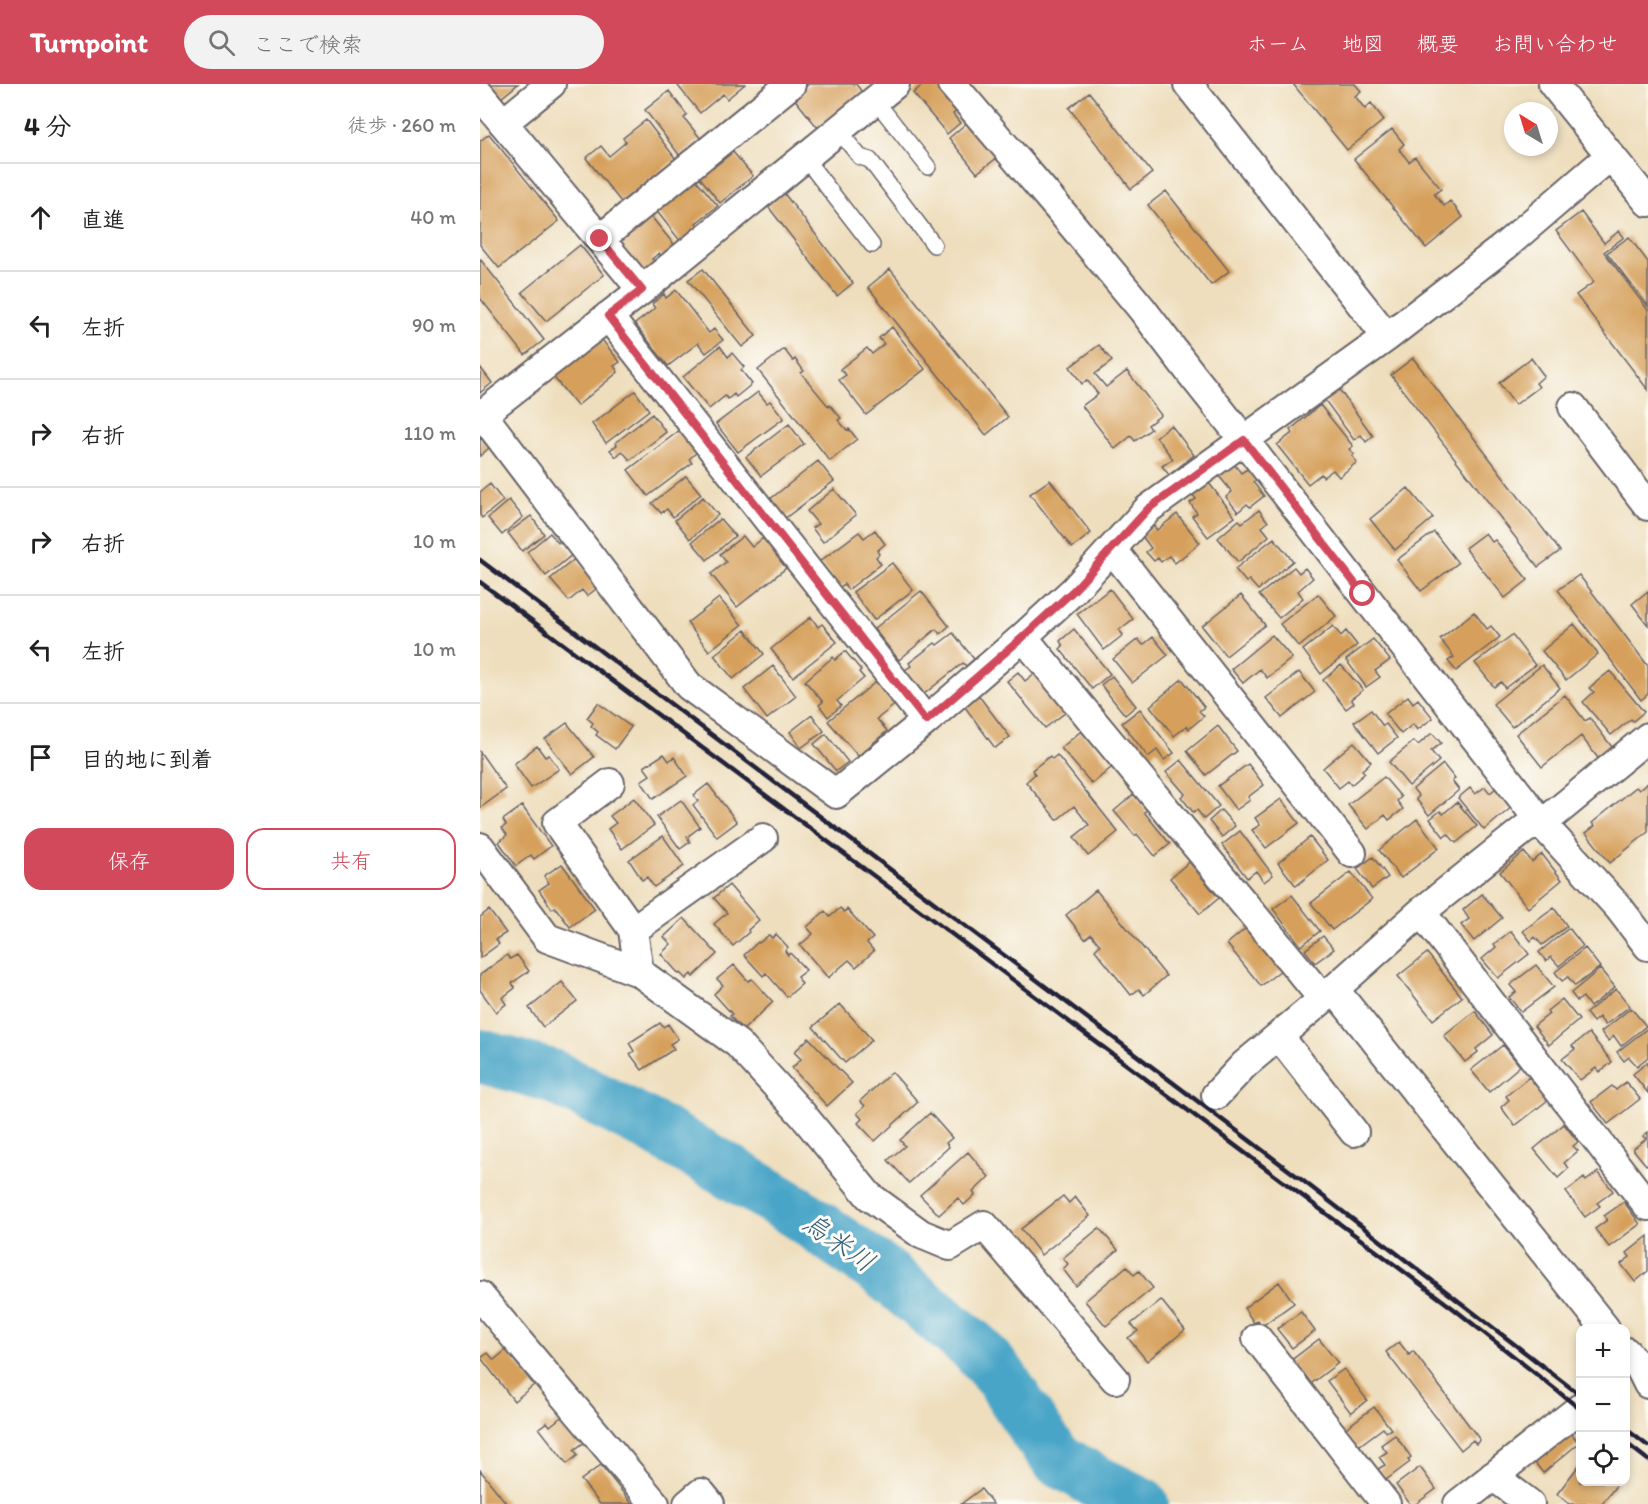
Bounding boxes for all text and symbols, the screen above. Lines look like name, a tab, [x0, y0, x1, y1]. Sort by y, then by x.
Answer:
search box	[184, 15, 604, 69]
text: Turnpoint	[30, 25, 148, 59]
icon: search	[205, 26, 238, 59]
text: ここで検索	[253, 31, 363, 58]
text: ホーム	[1247, 31, 1309, 56]
text: 地図	[1342, 31, 1384, 56]
text: 概要	[1417, 31, 1459, 56]
text: お問い合わせ	[1492, 31, 1618, 56]
north arrow	[1504, 102, 1558, 156]
text: 4 分	[24, 110, 71, 142]
text: 徒歩 · 260 m	[347, 113, 456, 137]
icon: ahead	[24, 201, 57, 234]
text: 40 m	[410, 205, 456, 229]
text: 直進	[81, 206, 125, 233]
route end	[586, 225, 612, 251]
icon: left	[24, 309, 57, 342]
text: 90 m	[412, 313, 456, 337]
text: 左折	[81, 314, 125, 341]
icon: right	[24, 417, 57, 450]
text: 110 m	[404, 421, 456, 445]
text: 右折	[81, 422, 125, 449]
icon: right	[24, 525, 57, 558]
text: 10 m	[413, 529, 456, 553]
text: 右折	[81, 530, 125, 557]
route start	[1349, 580, 1375, 606]
icon: left	[24, 633, 57, 666]
text: 10 m	[413, 637, 456, 661]
text: 左折	[81, 638, 125, 665]
icon: arrive	[24, 741, 57, 774]
text: 目的地に到着	[81, 746, 213, 773]
button: 保存	[24, 828, 234, 890]
button: 共有	[246, 828, 456, 890]
water label: 烏米川	[796, 1205, 882, 1279]
map controls	[1576, 1324, 1630, 1486]
button: +	[1576, 1324, 1630, 1378]
button: −	[1576, 1378, 1630, 1432]
button: locate	[1576, 1432, 1630, 1486]

